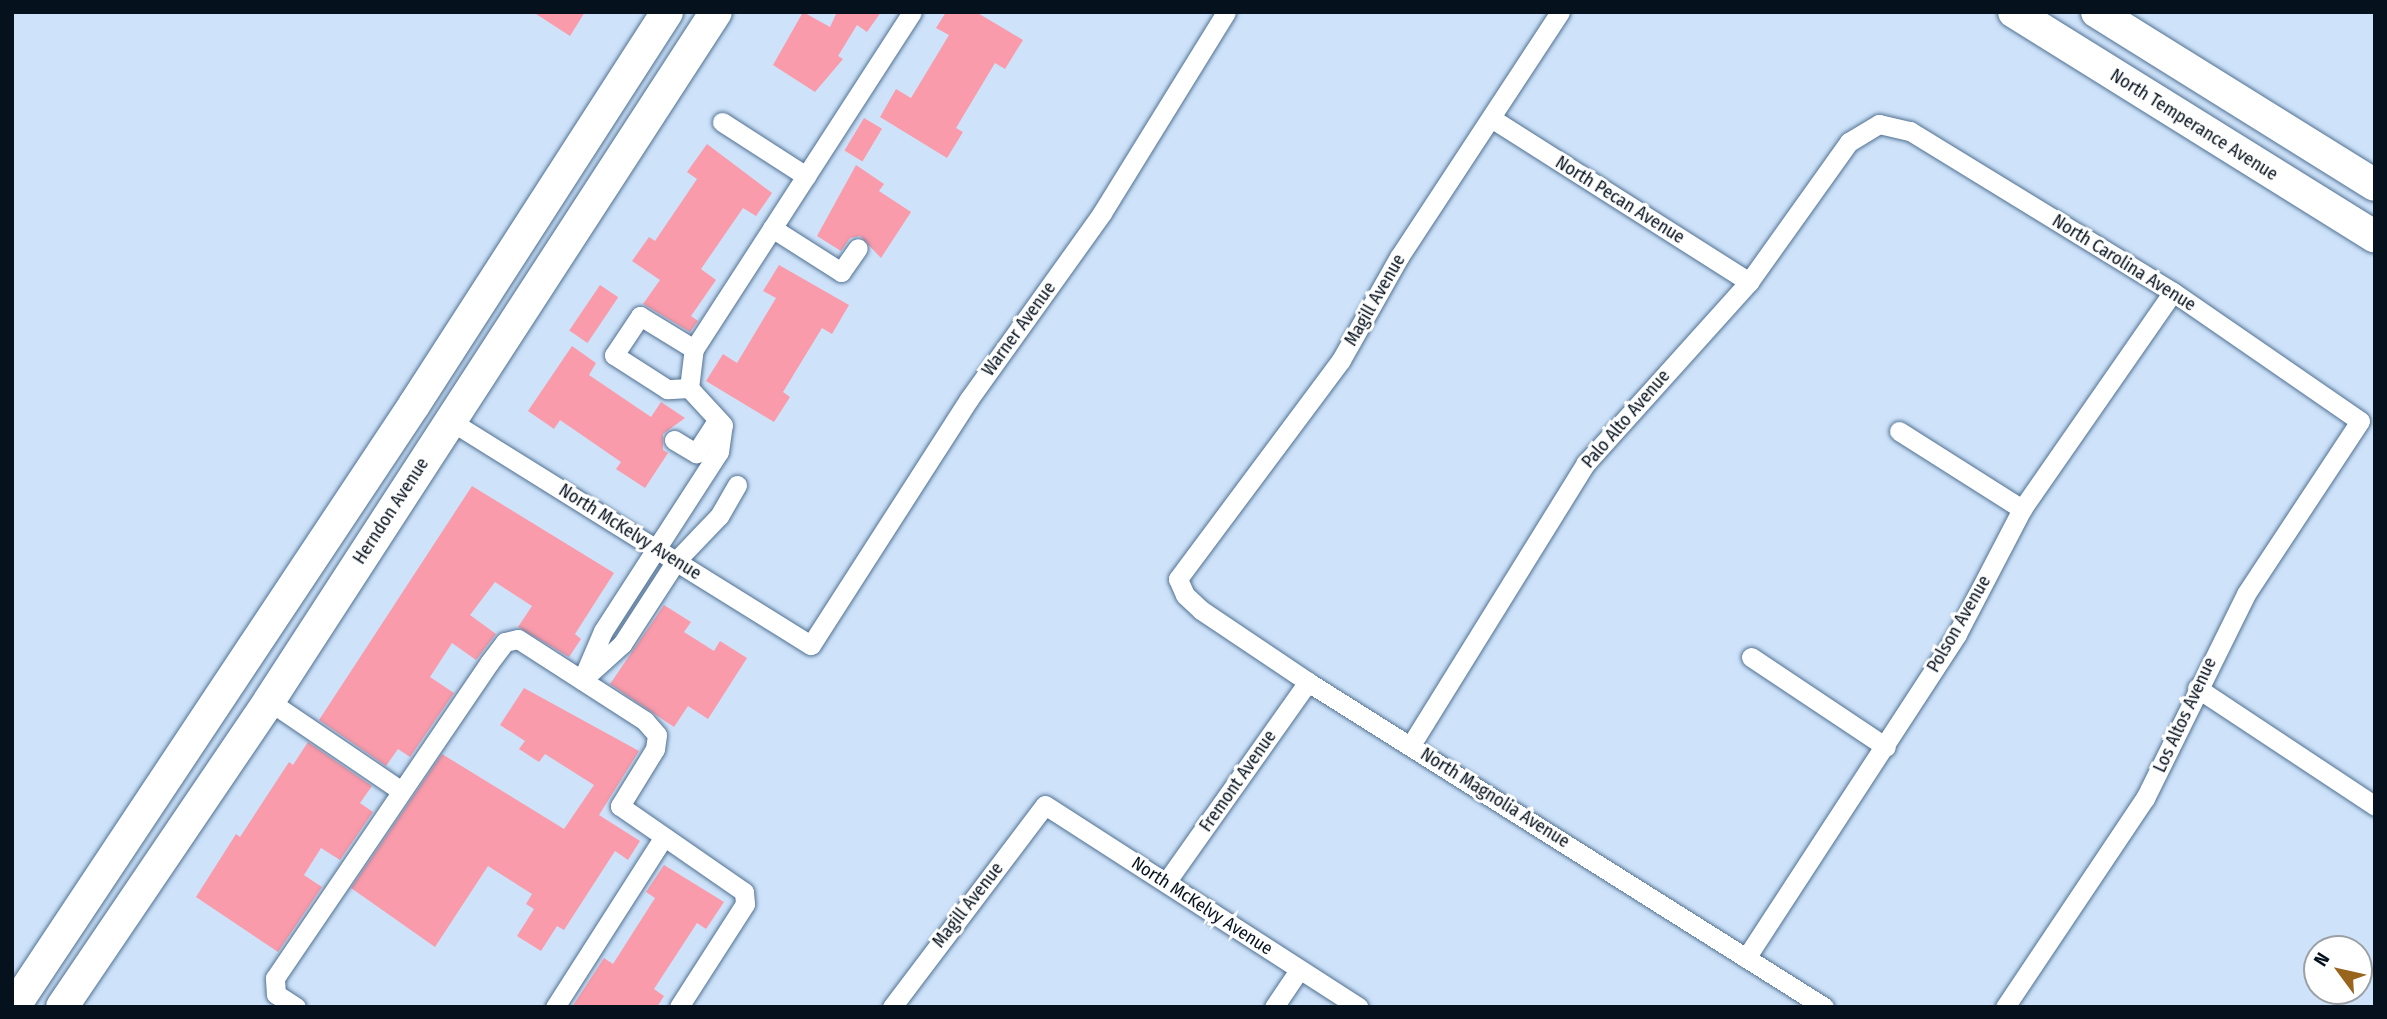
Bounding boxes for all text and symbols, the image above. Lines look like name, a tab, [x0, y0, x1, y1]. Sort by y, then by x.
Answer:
street label: North Temperance Avenue	[2106, 65, 2282, 185]
street label: North Pecan Avenue	[1551, 152, 1689, 248]
street label: North Carolina Avenue	[2048, 210, 2200, 316]
street label: Magill Avenue	[1340, 250, 1410, 350]
street label: Warner Avenue	[978, 278, 1060, 380]
street label: Palo Alto Avenue	[1577, 365, 1675, 473]
street label: Herndon Avenue	[349, 454, 433, 568]
street label: North McKelvy Avenue	[555, 479, 705, 585]
street label: Polson Avenue	[1923, 572, 1995, 676]
street label: Los Altos Avenue	[2149, 654, 2221, 776]
street label: Fremont Avenue	[1195, 726, 1281, 836]
street label: North Magnolia Avenue	[1417, 743, 1573, 853]
street label: North McKelvy Avenue	[1127, 852, 1277, 960]
street label: Magill Avenue	[928, 858, 1008, 952]
north arrow	[2303, 935, 2373, 1005]
text: N	[2309, 948, 2334, 970]

